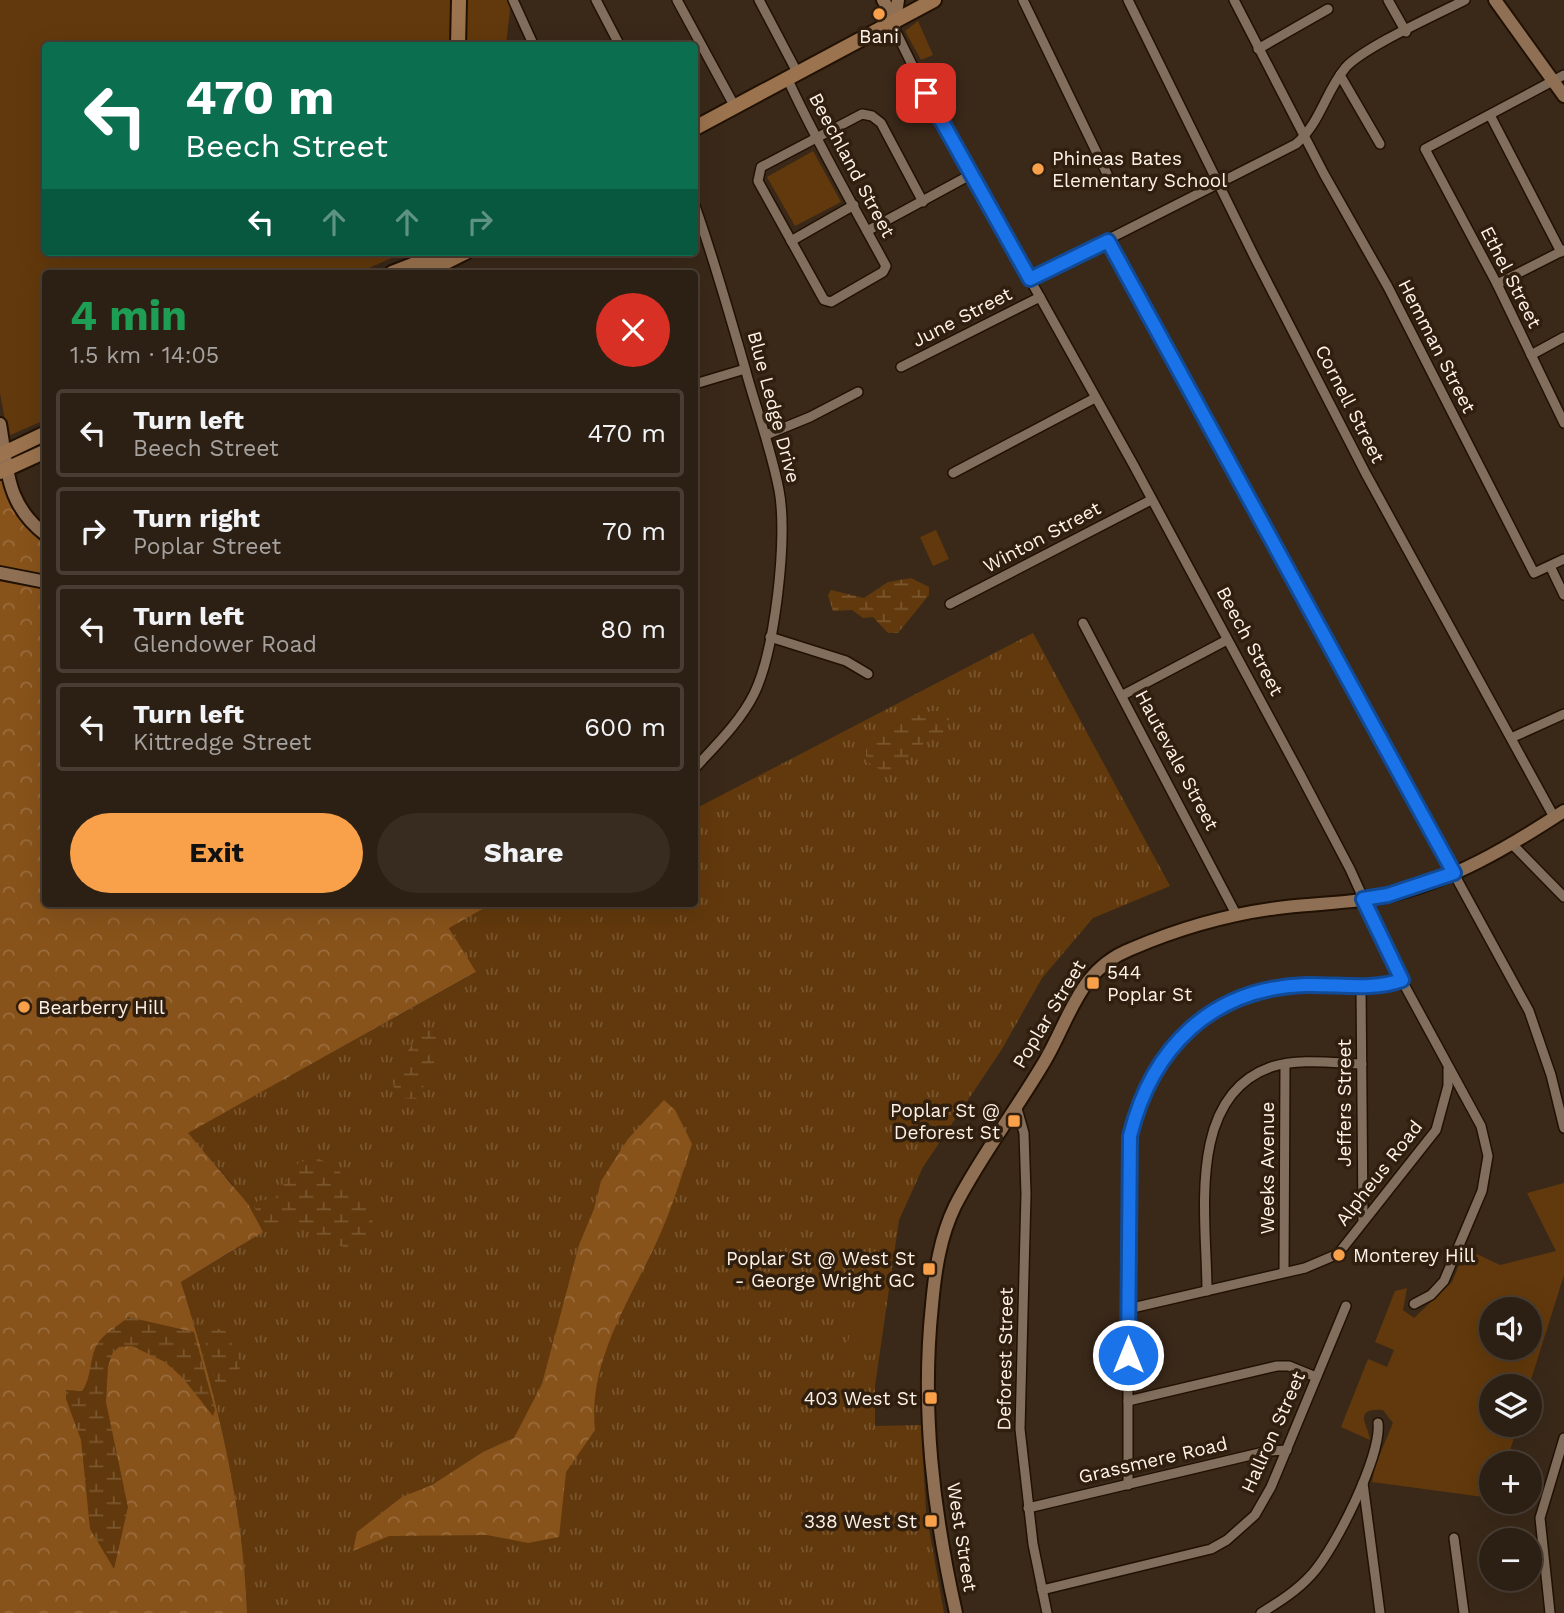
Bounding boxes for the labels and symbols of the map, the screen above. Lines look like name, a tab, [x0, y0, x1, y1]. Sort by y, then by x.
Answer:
marker: Bani	[871, 6, 887, 22]
place label: Bani	[859, 25, 899, 48]
pin	[896, 63, 956, 123]
street label: Beechland Street	[804, 89, 900, 241]
place label: Phineas Bates Elementary School	[1052, 147, 1227, 192]
marker: Phineas Bates Elementary School	[1030, 161, 1046, 177]
street label: Ethel Street	[1476, 222, 1547, 332]
street label: Hemman Street	[1393, 275, 1481, 417]
street label: June Street	[908, 282, 1016, 352]
street label: Blue Ledge Drive	[743, 329, 805, 485]
street label: Cornell Street	[1310, 341, 1390, 467]
street label: Winton Street	[979, 496, 1105, 578]
street label: Beech Street	[1212, 582, 1288, 700]
street label: Hautevale Street	[1130, 686, 1224, 834]
street label: Poplar Street	[1008, 956, 1090, 1072]
place label: 544 Poplar St	[1107, 961, 1192, 1006]
marker: 544 Poplar St	[1085, 975, 1101, 991]
place label: Bearberry Hill	[38, 996, 165, 1019]
marker: Bearberry Hill	[16, 999, 32, 1015]
street label: Jeffers Street	[1333, 1039, 1356, 1167]
place label: Poplar St @ Deforest St	[890, 1099, 1000, 1144]
street label: Weeks Avenue	[1256, 1101, 1279, 1235]
marker: Poplar St @ Deforest St	[1006, 1113, 1022, 1129]
street label: Alpheus Road	[1331, 1116, 1427, 1230]
place label: Monterey Hill	[1353, 1244, 1476, 1267]
place label: Poplar St @ West St - George Wright GC	[726, 1247, 915, 1292]
marker: Monterey Hill	[1331, 1247, 1347, 1263]
marker: Poplar St @ West St - George Wright GC	[921, 1261, 937, 1277]
street label: Deforest Street	[992, 1287, 1018, 1431]
position arrow	[1091, 1318, 1165, 1392]
street label: Hallron Street	[1236, 1368, 1310, 1496]
place label: 403 West St	[804, 1387, 917, 1410]
marker: 403 West St	[923, 1390, 939, 1406]
street label: Grassmere Road	[1076, 1432, 1230, 1488]
street label: West Street	[942, 1481, 982, 1593]
place label: 338 West St	[804, 1510, 917, 1533]
marker: 338 West St	[923, 1513, 939, 1529]

